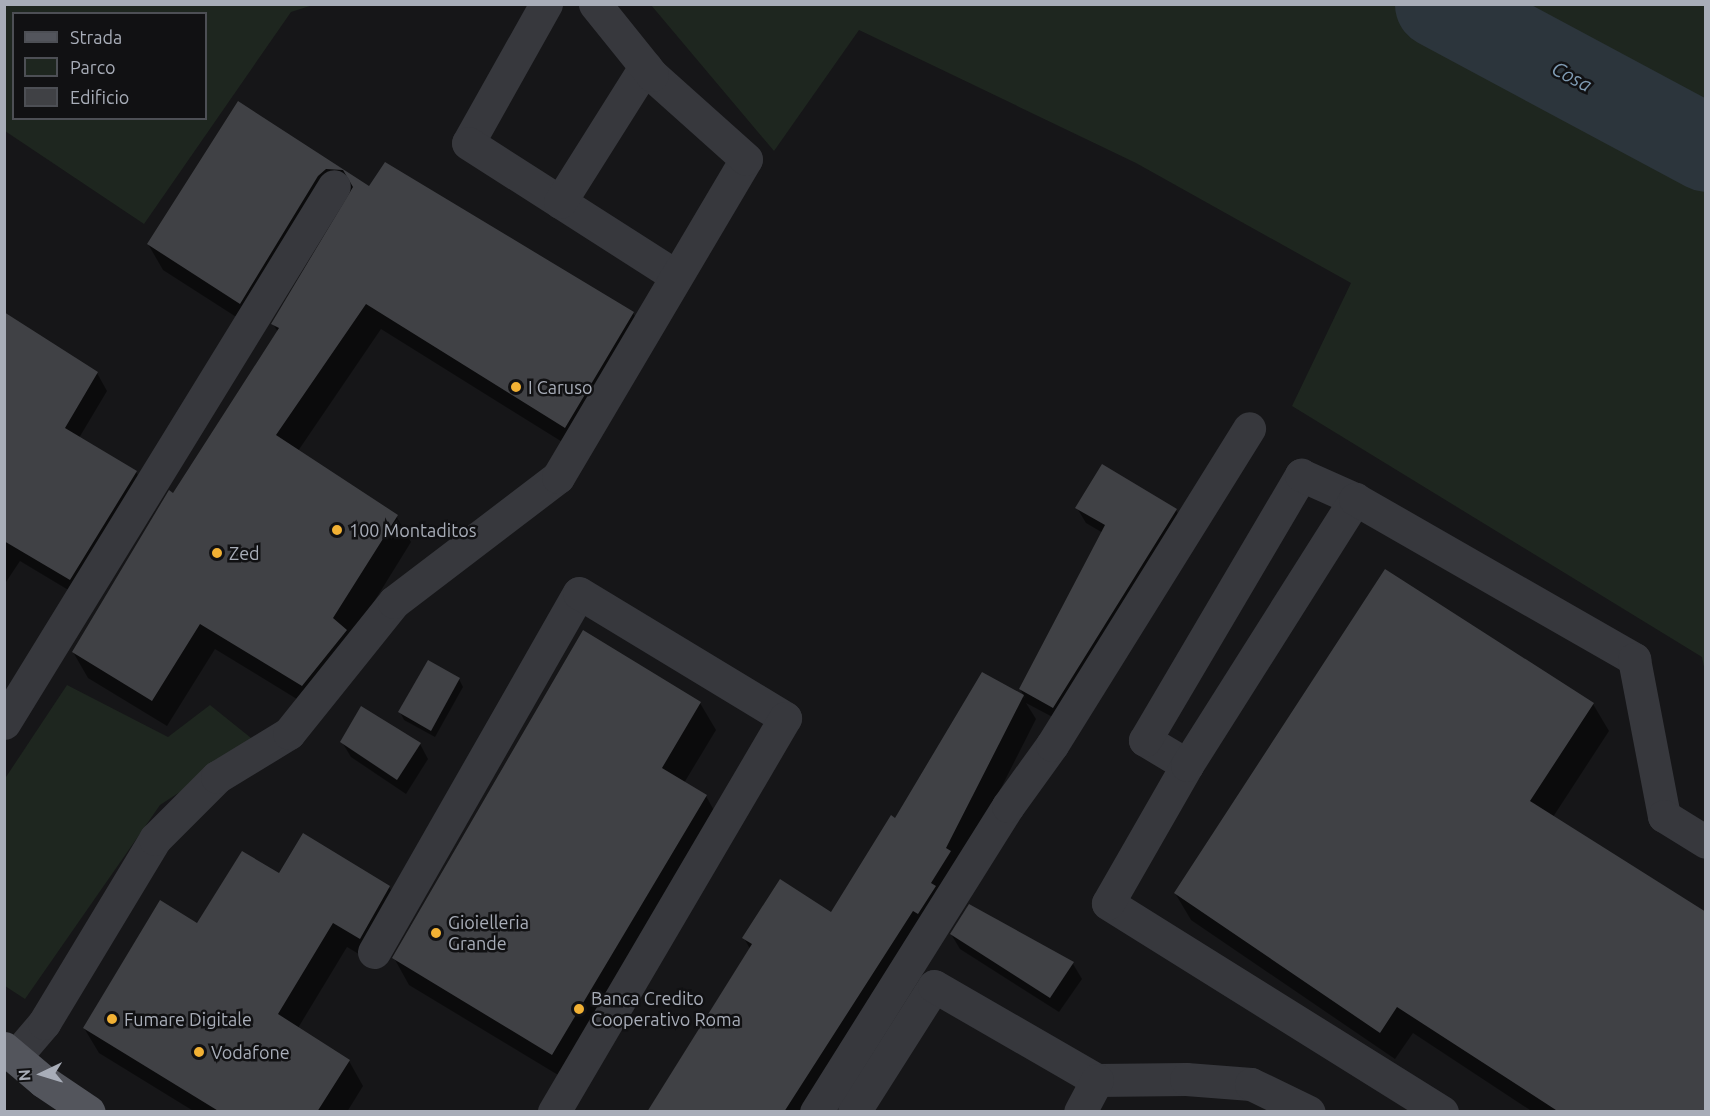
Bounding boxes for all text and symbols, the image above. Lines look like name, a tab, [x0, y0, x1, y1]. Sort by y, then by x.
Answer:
legend	[12, 12, 207, 120]
text: Strada	[70, 27, 122, 47]
water label: Cosa	[1548, 56, 1596, 96]
text: Parco	[70, 57, 116, 77]
text: Edificio	[70, 87, 129, 107]
place label: I Caruso	[528, 376, 592, 398]
marker: I Caruso	[509, 380, 523, 394]
place label: 100 Montaditos	[349, 519, 477, 541]
marker: 100 Montaditos	[330, 523, 344, 537]
place label: Zed	[229, 542, 260, 564]
marker: Zed	[210, 546, 224, 560]
place label: Gioielleria Grande	[448, 912, 529, 954]
marker: Gioielleria Grande	[429, 926, 443, 940]
place label: Banca Credito Cooperativo Roma	[591, 988, 741, 1030]
marker: Banca Credito Cooperativo Roma	[572, 1002, 586, 1016]
place label: Fumare Digitale	[124, 1008, 252, 1030]
marker: Fumare Digitale	[105, 1012, 119, 1026]
place label: Vodafone	[211, 1041, 290, 1063]
north arrow	[12, 1044, 72, 1104]
marker: Vodafone	[192, 1045, 206, 1059]
text: N	[15, 1069, 33, 1082]

